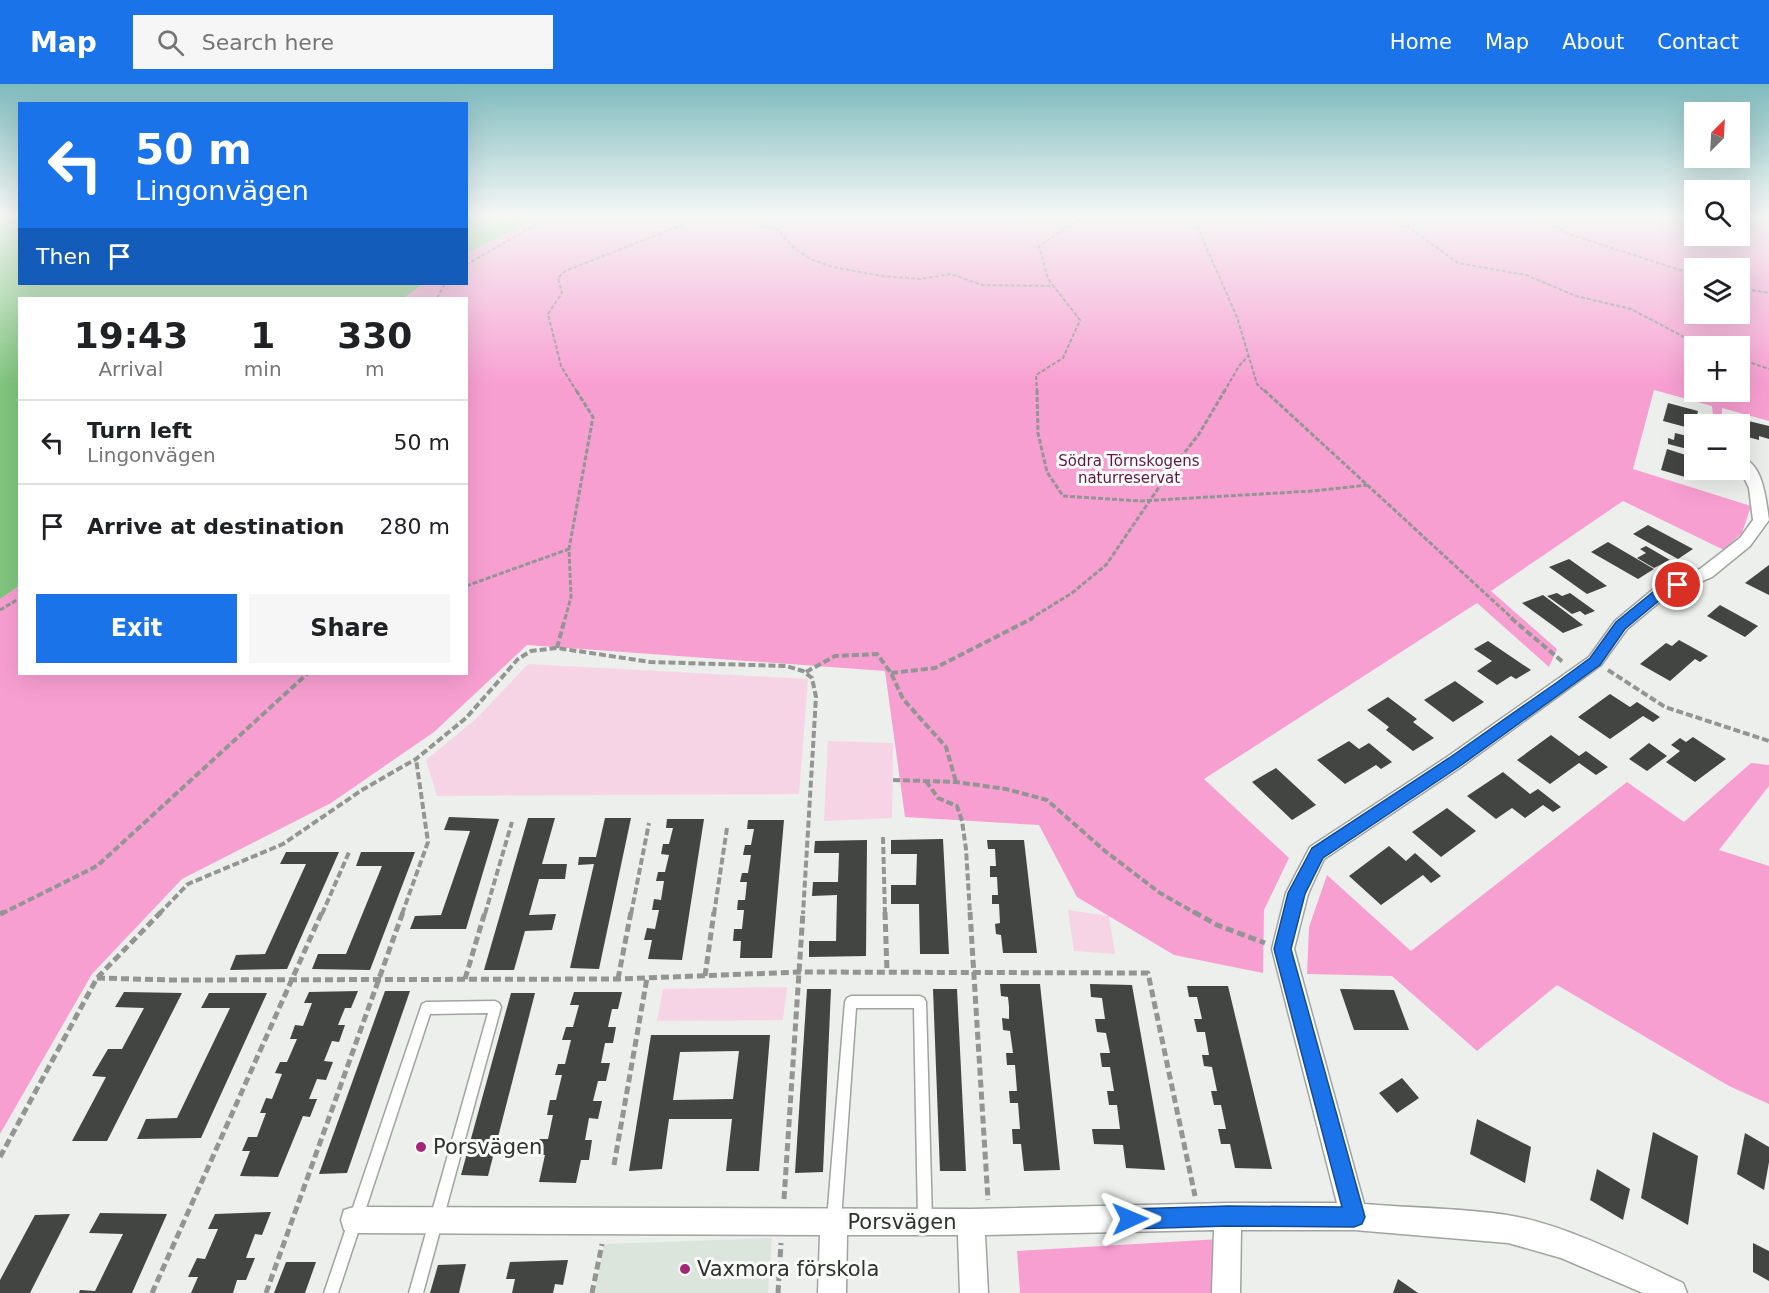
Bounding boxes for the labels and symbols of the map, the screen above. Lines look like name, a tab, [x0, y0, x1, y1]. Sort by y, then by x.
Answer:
north arrow	[1684, 102, 1750, 168]
park label: Södra Törnskogens naturreservat	[1058, 452, 1200, 487]
pin	[1652, 559, 1703, 610]
place label: Porsvägen	[433, 1135, 542, 1159]
marker: Porsvägen	[414, 1140, 428, 1154]
position arrow	[1098, 1187, 1162, 1251]
street label: Porsvägen	[847, 1210, 957, 1234]
place label: Vaxmora förskola	[697, 1257, 879, 1281]
marker: Vaxmora förskola	[678, 1262, 692, 1276]

